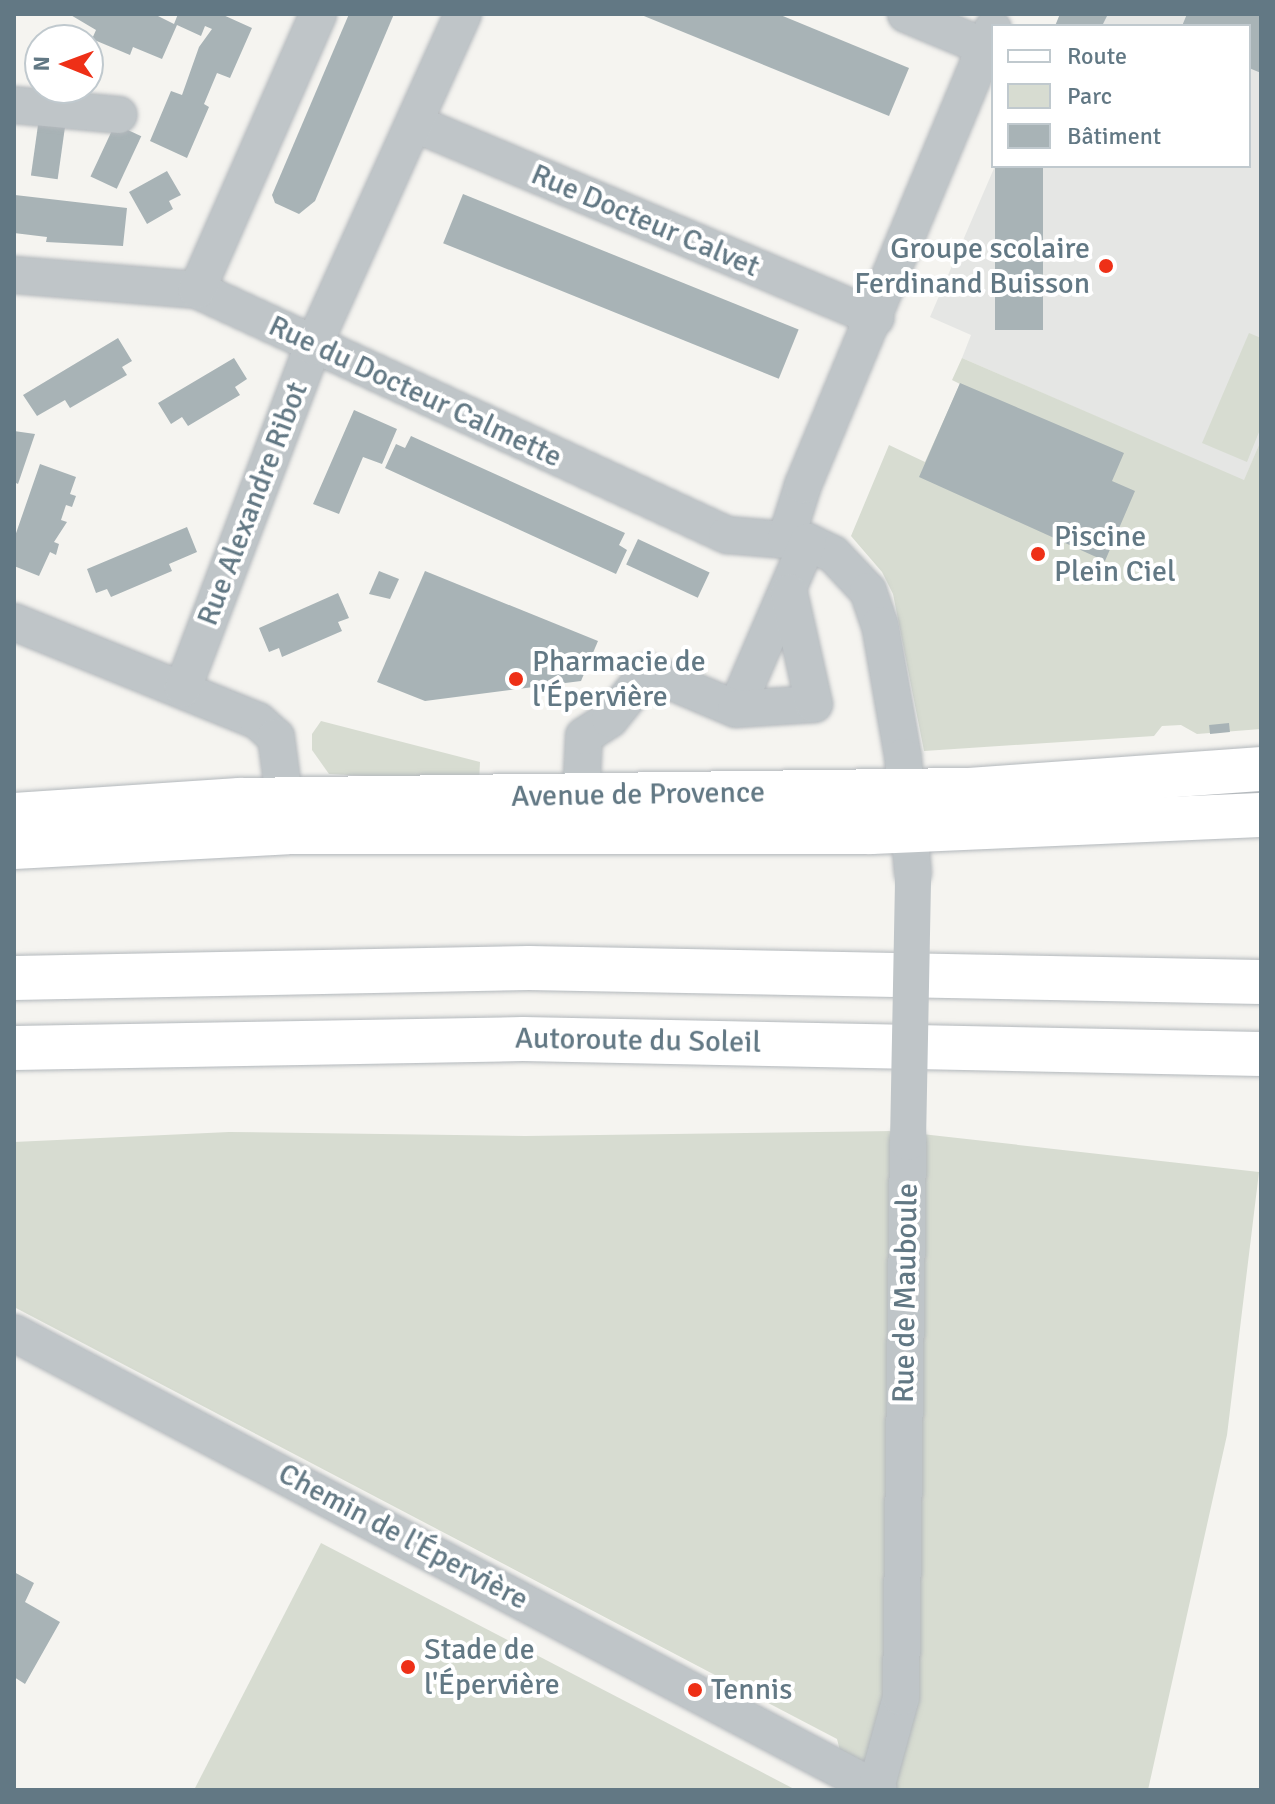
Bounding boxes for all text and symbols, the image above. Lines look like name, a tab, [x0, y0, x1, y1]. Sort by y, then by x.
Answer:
north arrow	[24, 24, 104, 104]
legend	[991, 24, 1251, 168]
text: Route	[1067, 41, 1127, 71]
text: N	[28, 56, 55, 71]
text: Parc	[1067, 81, 1112, 111]
text: Bâtiment	[1067, 121, 1161, 151]
street label: Rue Docteur Calvet	[526, 157, 764, 285]
place label: Groupe scolaire Ferdinand Buisson	[854, 231, 1090, 302]
marker: Groupe scolaire Ferdinand Buisson	[1097, 257, 1115, 275]
street label: Rue du Docteur Calmette	[263, 308, 567, 476]
street label: Rue Alexandre Ribot	[190, 377, 316, 631]
place label: Piscine Plein Ciel	[1054, 519, 1176, 590]
marker: Piscine Plein Ciel	[1029, 545, 1047, 563]
place label: Pharmacie de l'Épervière	[532, 644, 706, 714]
marker: Pharmacie de l'Épervière	[507, 670, 525, 688]
street label: Avenue de Provence	[511, 775, 765, 815]
street label: Autoroute du Soleil	[515, 1021, 761, 1061]
street label: Rue de Mauboule	[886, 1183, 926, 1403]
street label: Chemin de l'Épervière	[272, 1456, 534, 1618]
place label: Stade de l'Épervière	[424, 1632, 560, 1702]
marker: Stade de l'Épervière	[399, 1658, 417, 1676]
place label: Tennis	[711, 1672, 792, 1708]
marker: Tennis	[686, 1681, 704, 1699]

